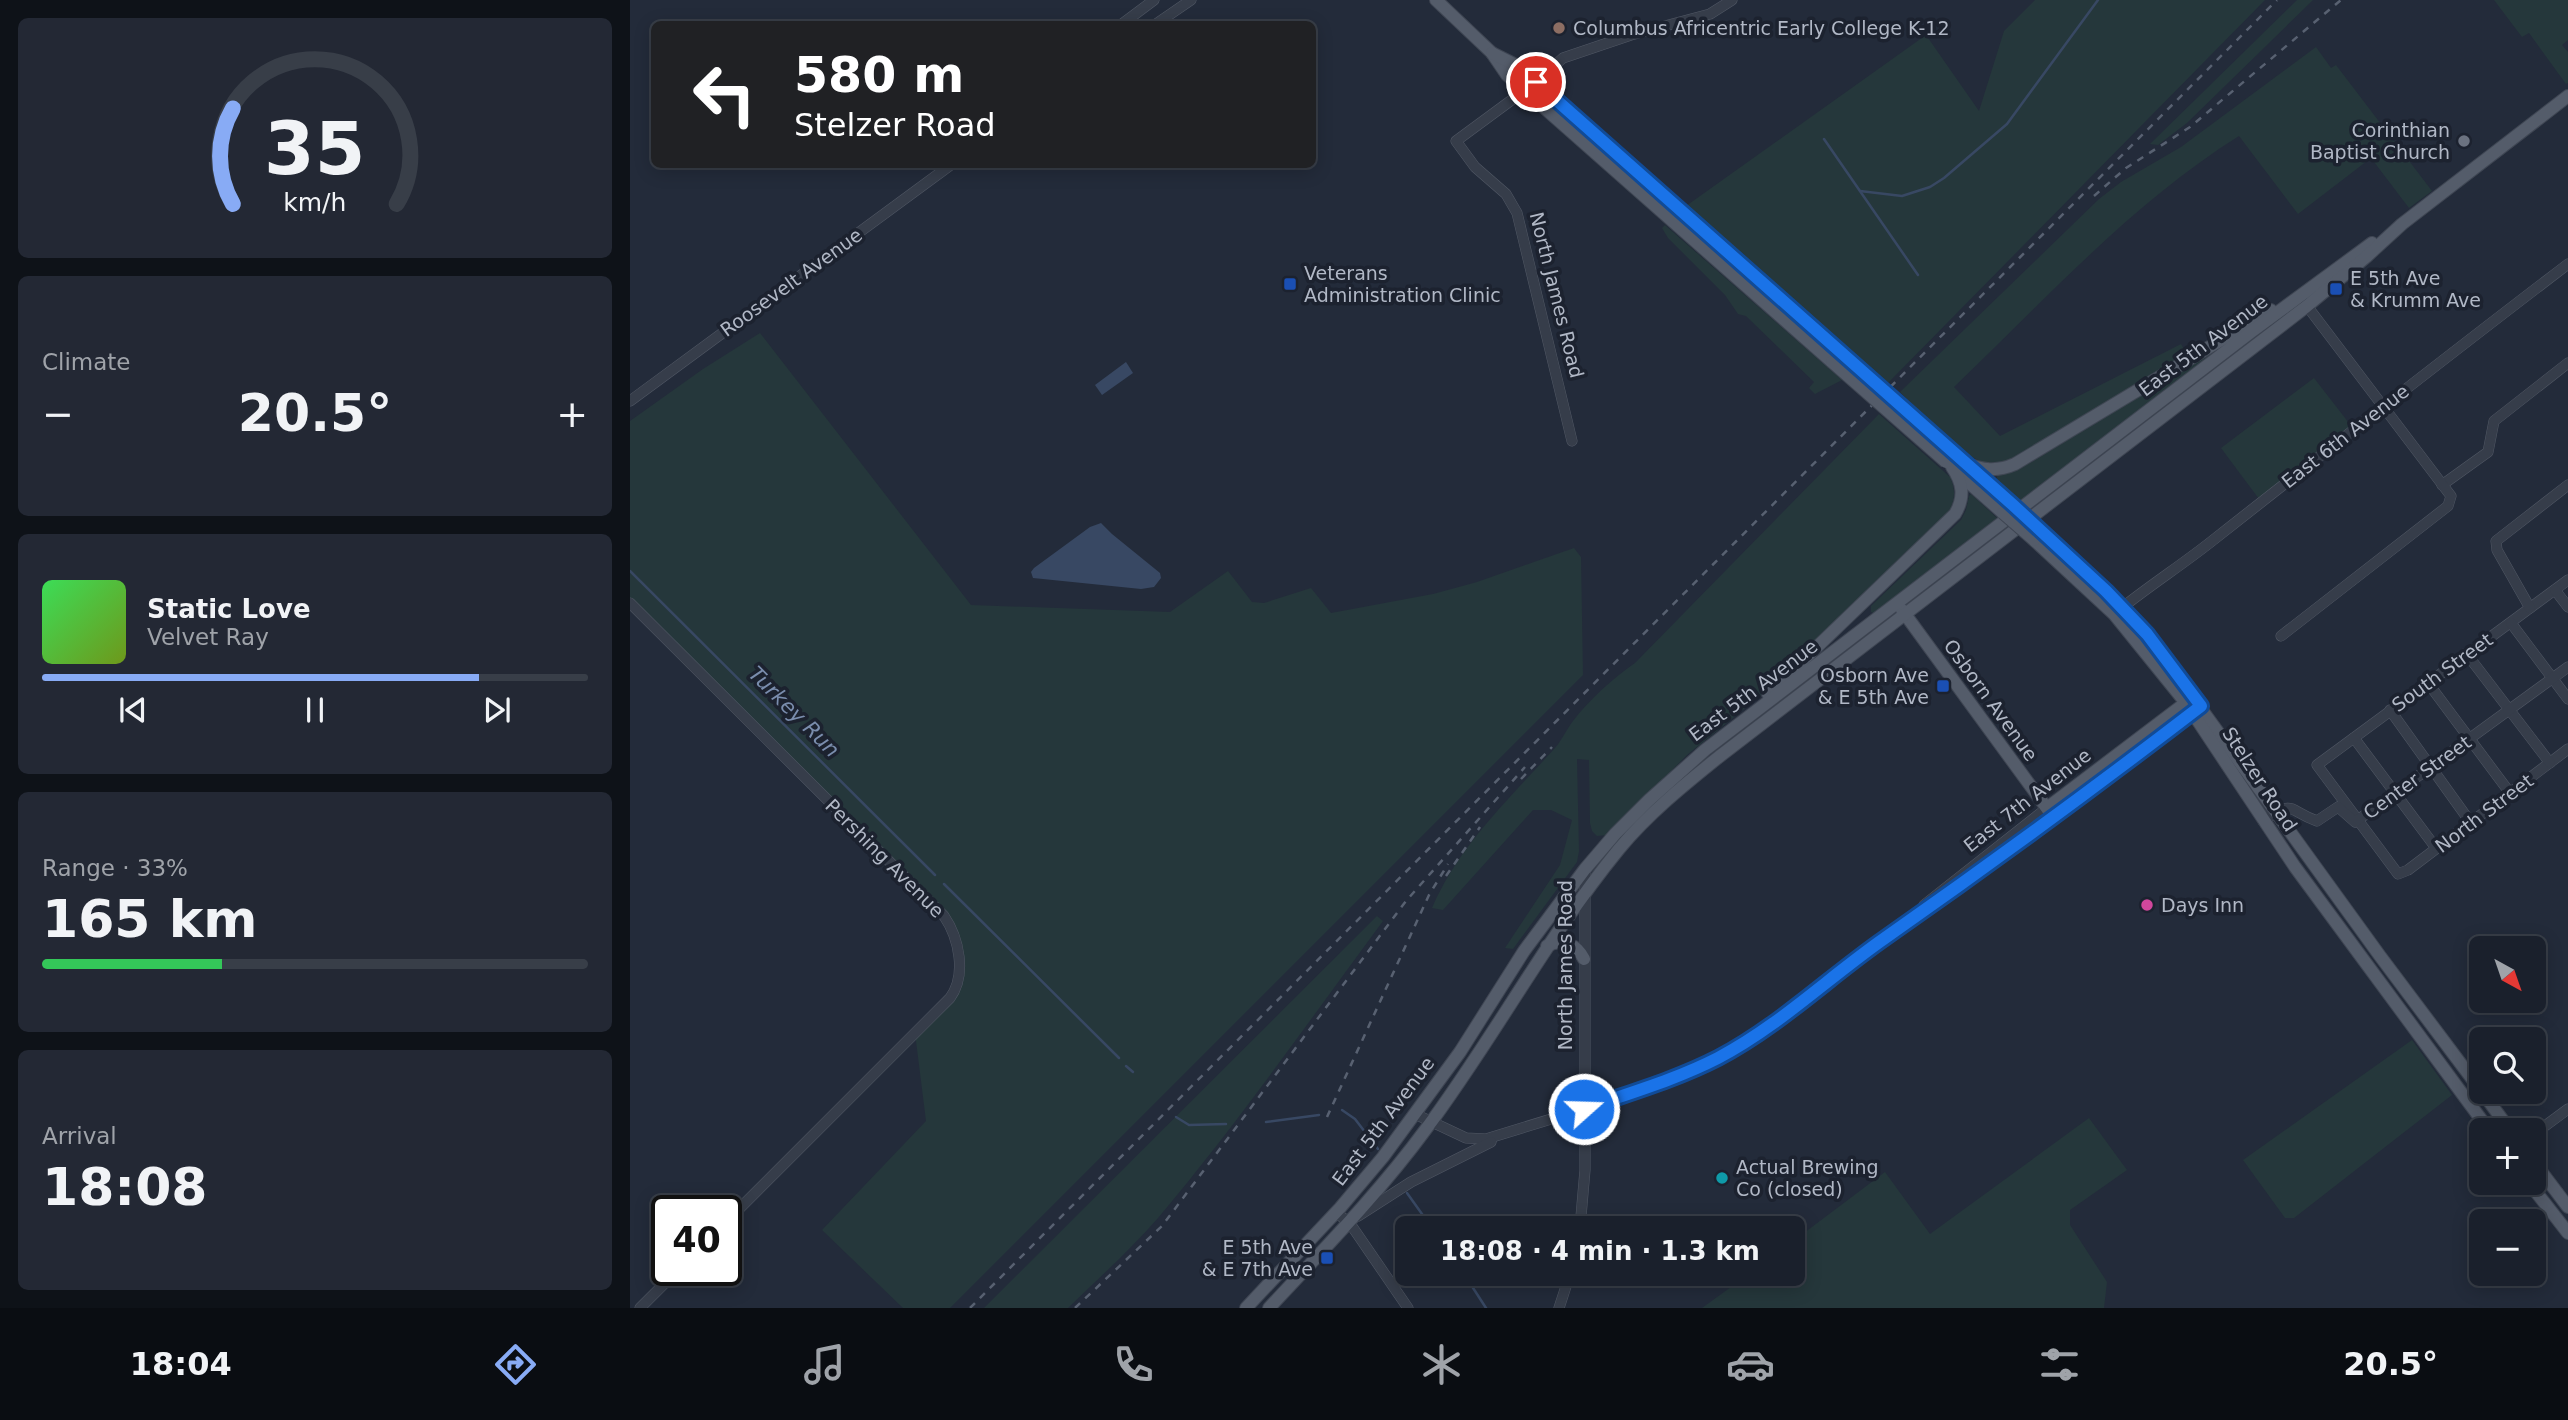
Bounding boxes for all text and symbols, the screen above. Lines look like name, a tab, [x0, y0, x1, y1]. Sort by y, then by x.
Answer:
place label: Columbus Africentric Early College K-12	[1573, 17, 1950, 39]
marker: Columbus Africentric Early College K-12	[1551, 20, 1567, 36]
text: 580 m	[794, 47, 964, 104]
icon: left	[679, 49, 770, 140]
pin	[1506, 52, 1566, 112]
icon: arrive	[1517, 63, 1555, 101]
text: 35	[264, 106, 366, 191]
text: Stelzer Road	[794, 106, 996, 144]
place label: Corinthian Baptist Church	[2310, 119, 2450, 163]
marker: Corinthian Baptist Church	[2456, 133, 2472, 149]
text: km/h	[283, 188, 347, 217]
street label: North James Road	[1526, 210, 1588, 380]
street label: Roosevelt Avenue	[716, 223, 866, 341]
place label: Veterans Administration Clinic	[1304, 262, 1501, 306]
place label: E 5th Ave & Krumm Ave	[2350, 267, 2481, 311]
marker: Veterans Administration Clinic	[1282, 276, 1298, 292]
marker: E 5th Ave & Krumm Ave	[2328, 281, 2344, 297]
street label: East 5th Avenue	[2134, 289, 2272, 401]
text: Climate	[42, 349, 131, 375]
street label: East 6th Avenue	[2277, 380, 2413, 492]
text: 20.5°	[238, 383, 392, 443]
text: −	[42, 392, 74, 436]
text: +	[556, 392, 588, 436]
text: Static Love	[147, 594, 311, 624]
text: Velvet Ray	[147, 624, 269, 650]
street label: South Street	[2387, 628, 2497, 716]
street label: East 5th Avenue	[1684, 634, 1822, 746]
street label: Osborn Avenue	[1940, 635, 2042, 765]
water label: Turkey Run	[744, 662, 844, 762]
place label: Osborn Ave & E 5th Ave	[1818, 664, 1929, 708]
marker: Osborn Ave & E 5th Ave	[1935, 678, 1951, 694]
icon: previous	[114, 691, 152, 729]
icon: pause	[296, 691, 334, 729]
icon: next	[478, 691, 516, 729]
street label: Stelzer Road	[2218, 723, 2302, 835]
street label: Center Street	[2359, 731, 2475, 823]
street label: East 7th Avenue	[1959, 744, 2095, 856]
street label: North Street	[2431, 769, 2537, 857]
street label: Pershing Avenue	[821, 794, 949, 922]
text: Range · 33%	[42, 855, 188, 881]
street label: North James Road	[1554, 880, 1576, 1050]
text: 165 km	[42, 889, 257, 949]
place label: Days Inn	[2161, 894, 2244, 916]
marker: Days Inn	[2139, 897, 2155, 913]
north arrow	[2469, 936, 2546, 1013]
map controls	[2469, 936, 2546, 1286]
button: search	[2469, 1027, 2546, 1104]
street label: East 5th Avenue	[1327, 1052, 1439, 1190]
position arrow	[1547, 1072, 1621, 1146]
button: +	[2469, 1118, 2546, 1195]
text: Arrival	[42, 1123, 117, 1149]
place label: Actual Brewing Co (closed)	[1736, 1156, 1879, 1200]
text: 18:08	[42, 1157, 208, 1217]
marker: Actual Brewing Co (closed)	[1714, 1170, 1730, 1186]
speed limit sign: 40	[651, 1195, 742, 1286]
button: −	[2469, 1209, 2546, 1286]
place label: E 5th Ave & E 7th Ave	[1202, 1236, 1313, 1280]
text: 18:08 · 4 min · 1.3 km	[1440, 1236, 1760, 1266]
marker: E 5th Ave & E 7th Ave	[1319, 1250, 1335, 1266]
icon: directions	[491, 1340, 540, 1389]
icon: music	[800, 1340, 849, 1389]
icon: phone	[1109, 1340, 1158, 1389]
icon: climate	[1417, 1340, 1466, 1389]
icon: car	[1726, 1340, 1775, 1389]
icon: filters	[2035, 1340, 2084, 1389]
text: 18:04	[130, 1345, 232, 1383]
text: 20.5°	[2343, 1345, 2438, 1383]

